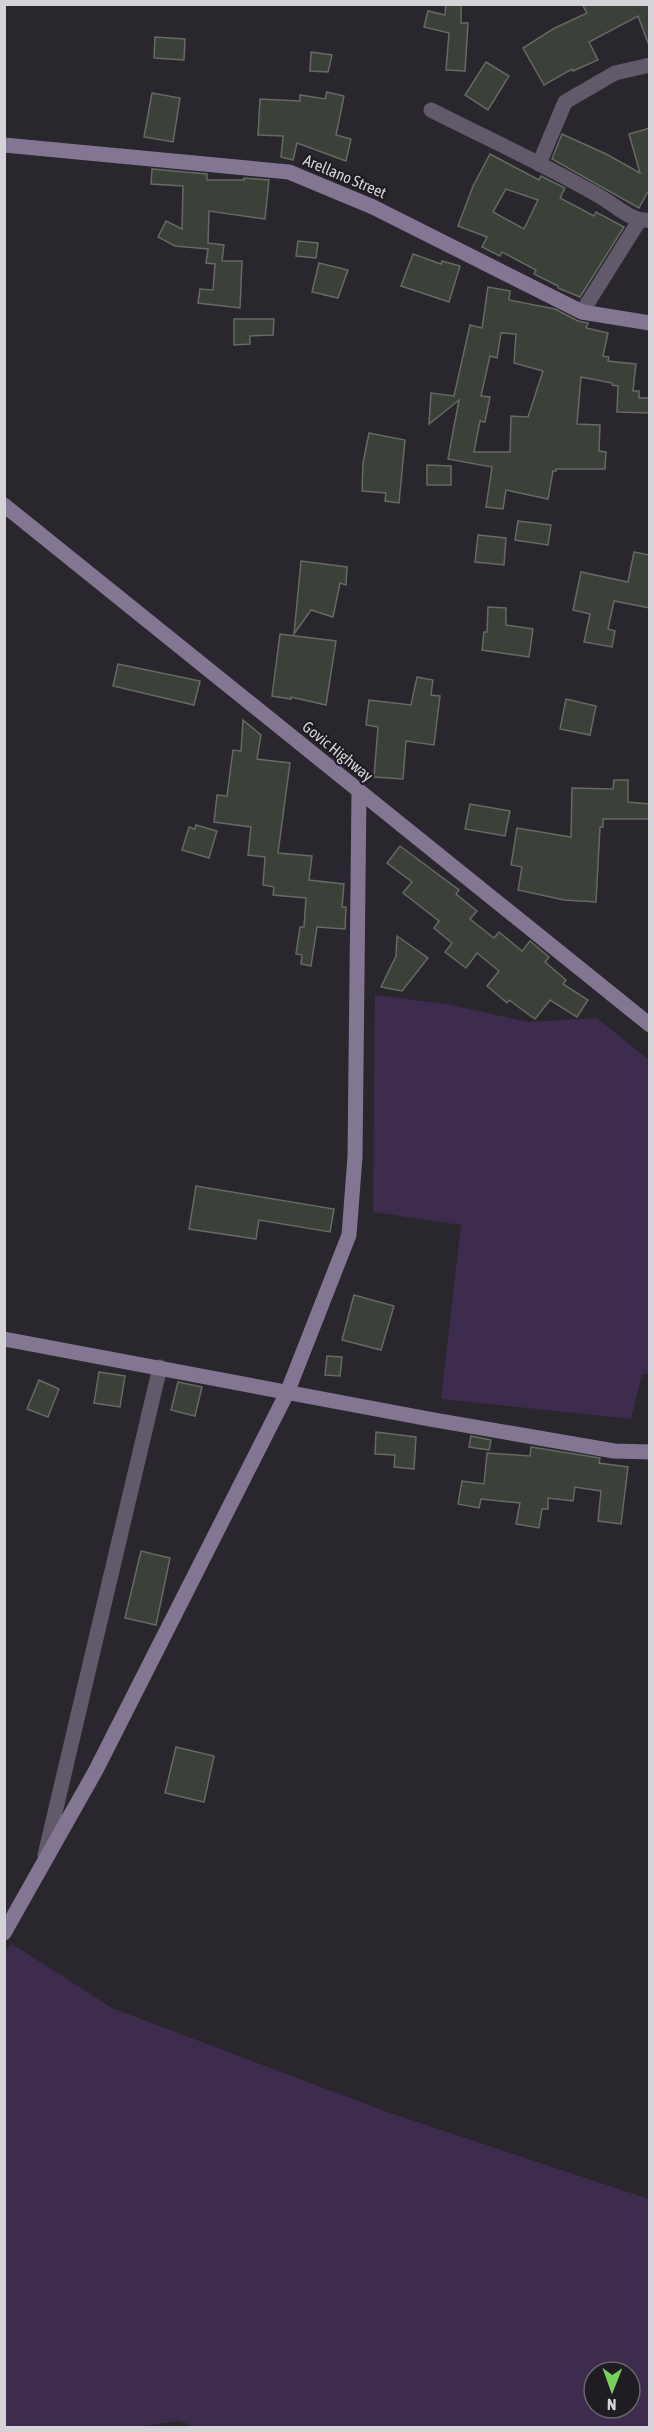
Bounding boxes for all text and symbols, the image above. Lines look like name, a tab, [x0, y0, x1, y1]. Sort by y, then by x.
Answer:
street label: Arellano Street	[301, 150, 390, 202]
street label: Govic Highway	[299, 717, 377, 786]
north arrow	[582, 2360, 642, 2420]
text: N	[607, 2396, 617, 2414]

